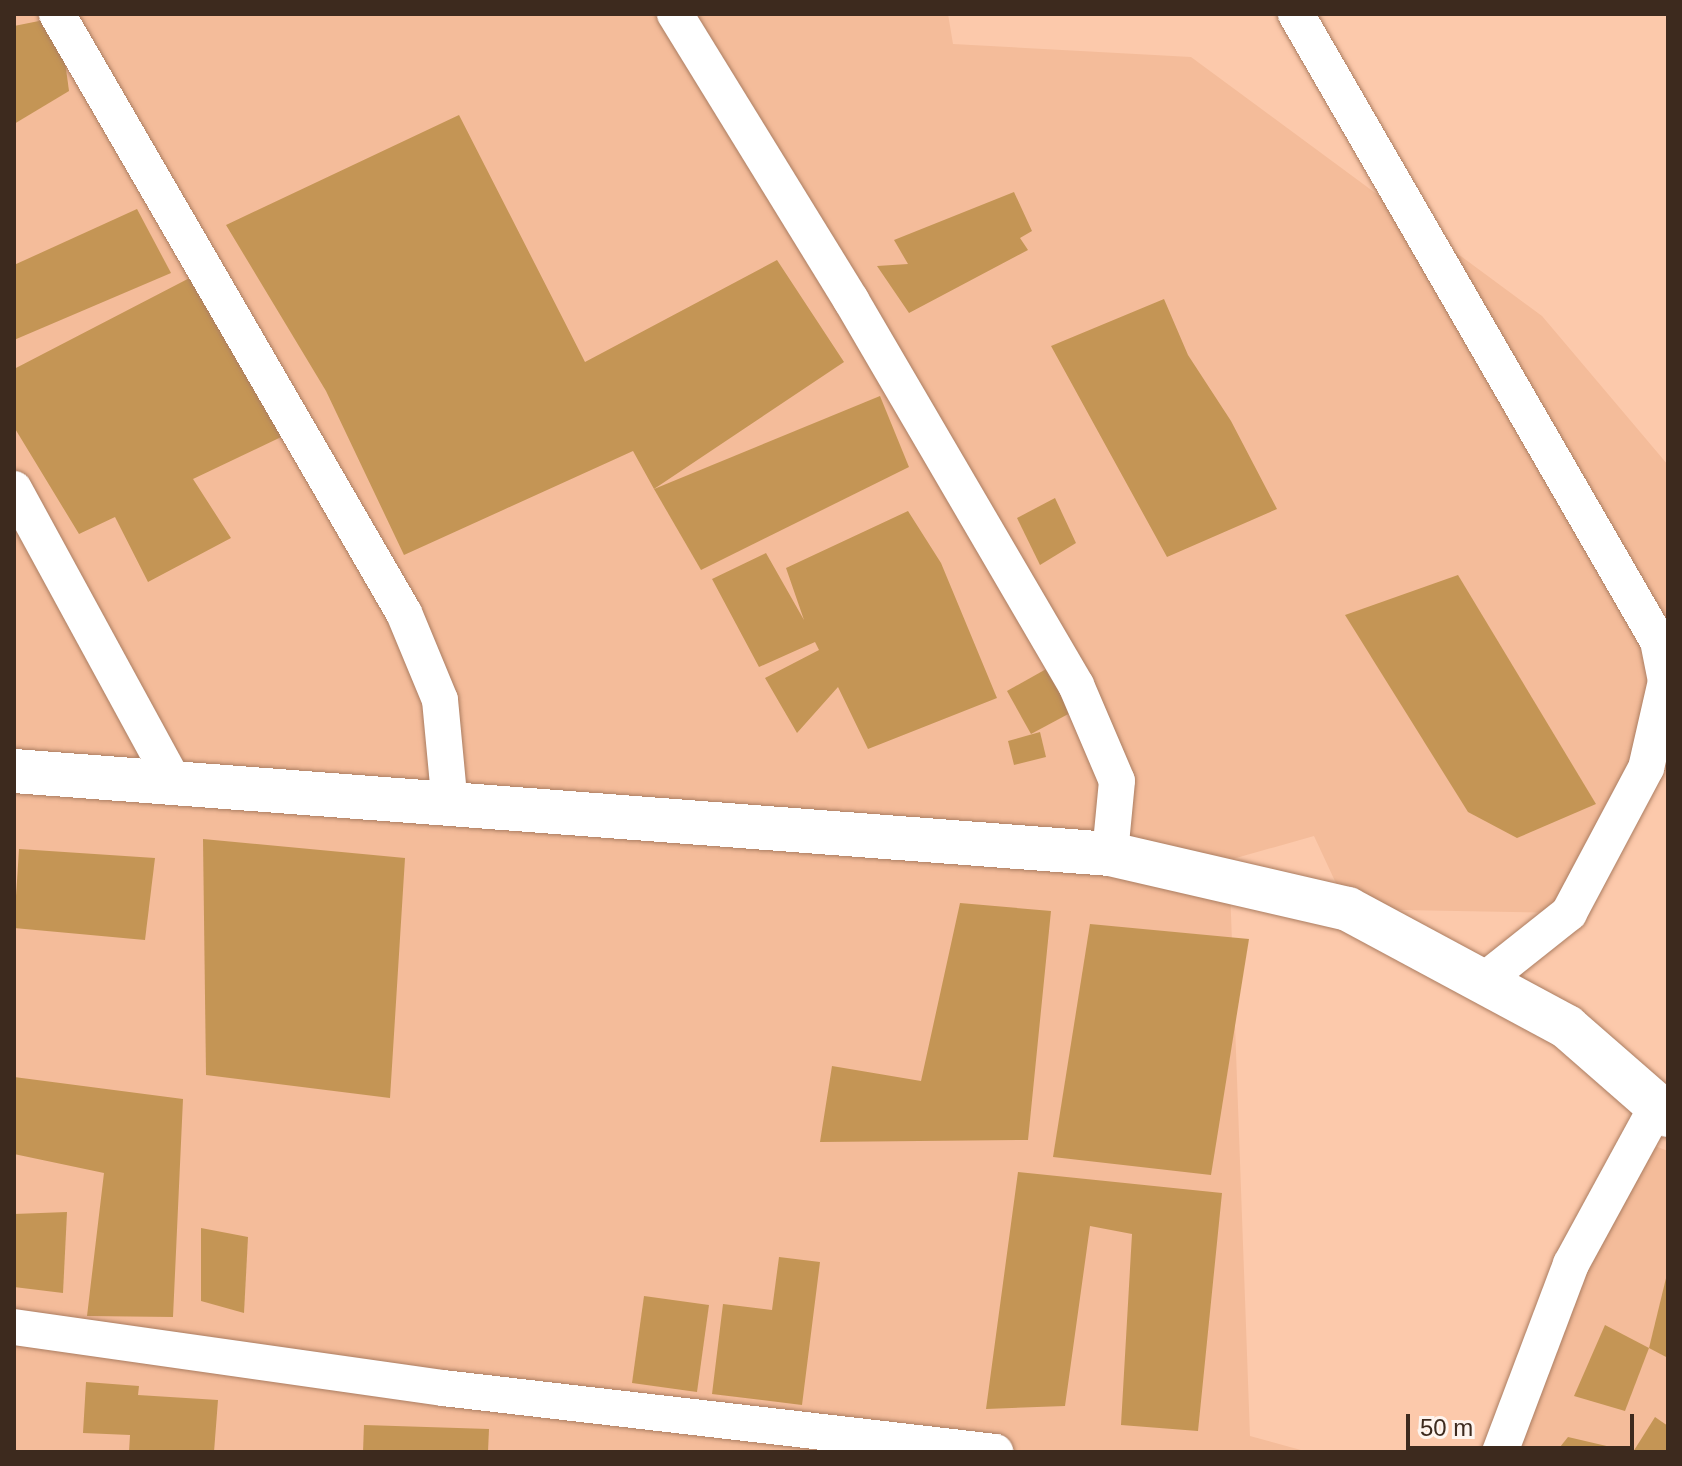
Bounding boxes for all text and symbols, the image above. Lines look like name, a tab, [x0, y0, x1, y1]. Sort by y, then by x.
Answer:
scale bar	[1410, 1398, 1638, 1448]
text: 50 m	[1420, 1414, 1473, 1441]

